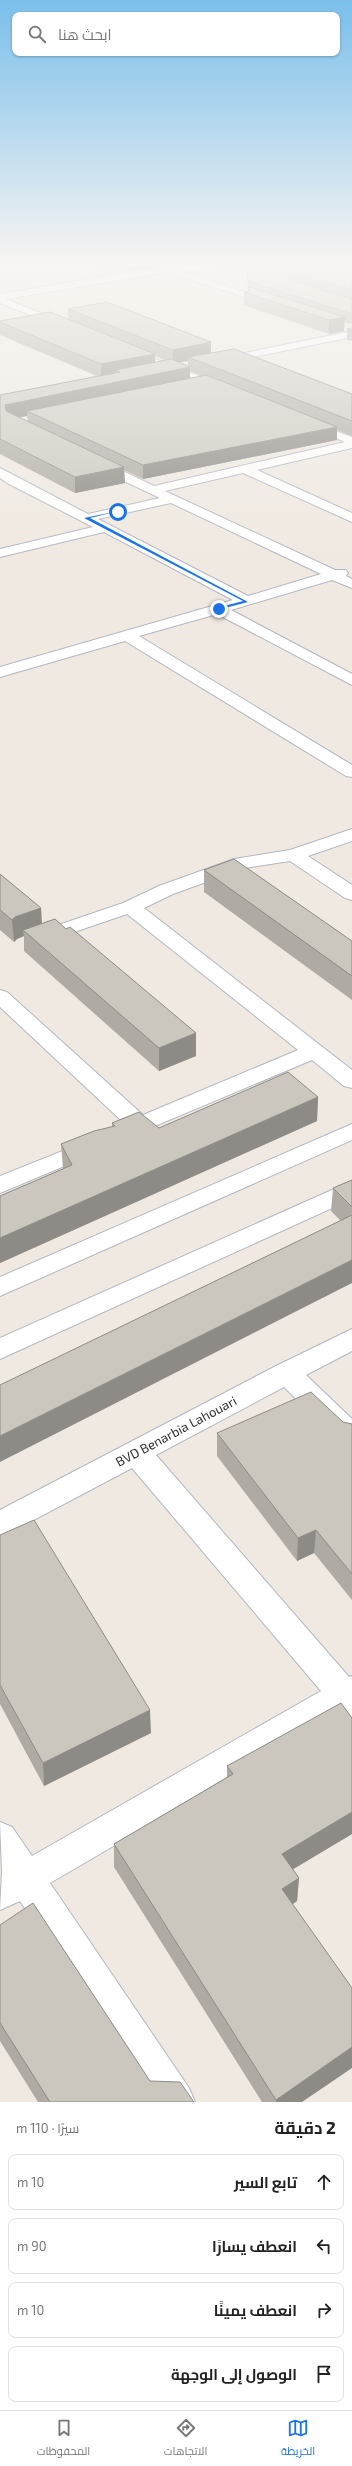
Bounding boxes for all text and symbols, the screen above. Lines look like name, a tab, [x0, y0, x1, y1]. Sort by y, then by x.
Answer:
search box	[12, 12, 340, 56]
icon: search	[26, 23, 48, 45]
text: ابحث هنا	[58, 25, 111, 43]
route start	[109, 503, 127, 521]
route end	[210, 600, 228, 618]
street label: BVD Benarbia Lahouari	[113, 1392, 239, 1470]
text: 2 دقيقة	[274, 2117, 336, 2137]
text: سيرًا · 110 m	[16, 2120, 79, 2136]
icon: ahead	[313, 2171, 335, 2193]
text: تابع السير	[234, 2173, 297, 2191]
text: 10 m	[17, 2174, 44, 2190]
icon: left	[313, 2235, 335, 2257]
text: انعطف يسارًا	[212, 2237, 297, 2255]
text: 90 m	[17, 2238, 47, 2254]
icon: right	[313, 2299, 335, 2321]
text: انعطف يمينًا	[214, 2301, 297, 2319]
text: 10 m	[17, 2302, 44, 2318]
icon: arrive	[313, 2363, 335, 2385]
text: الوصول إلى الوجهة	[171, 2365, 297, 2383]
tab: المحفوظات	[37, 2417, 90, 2461]
tab: الاتجاهات	[164, 2417, 207, 2461]
tab: الخريطة	[281, 2417, 315, 2461]

